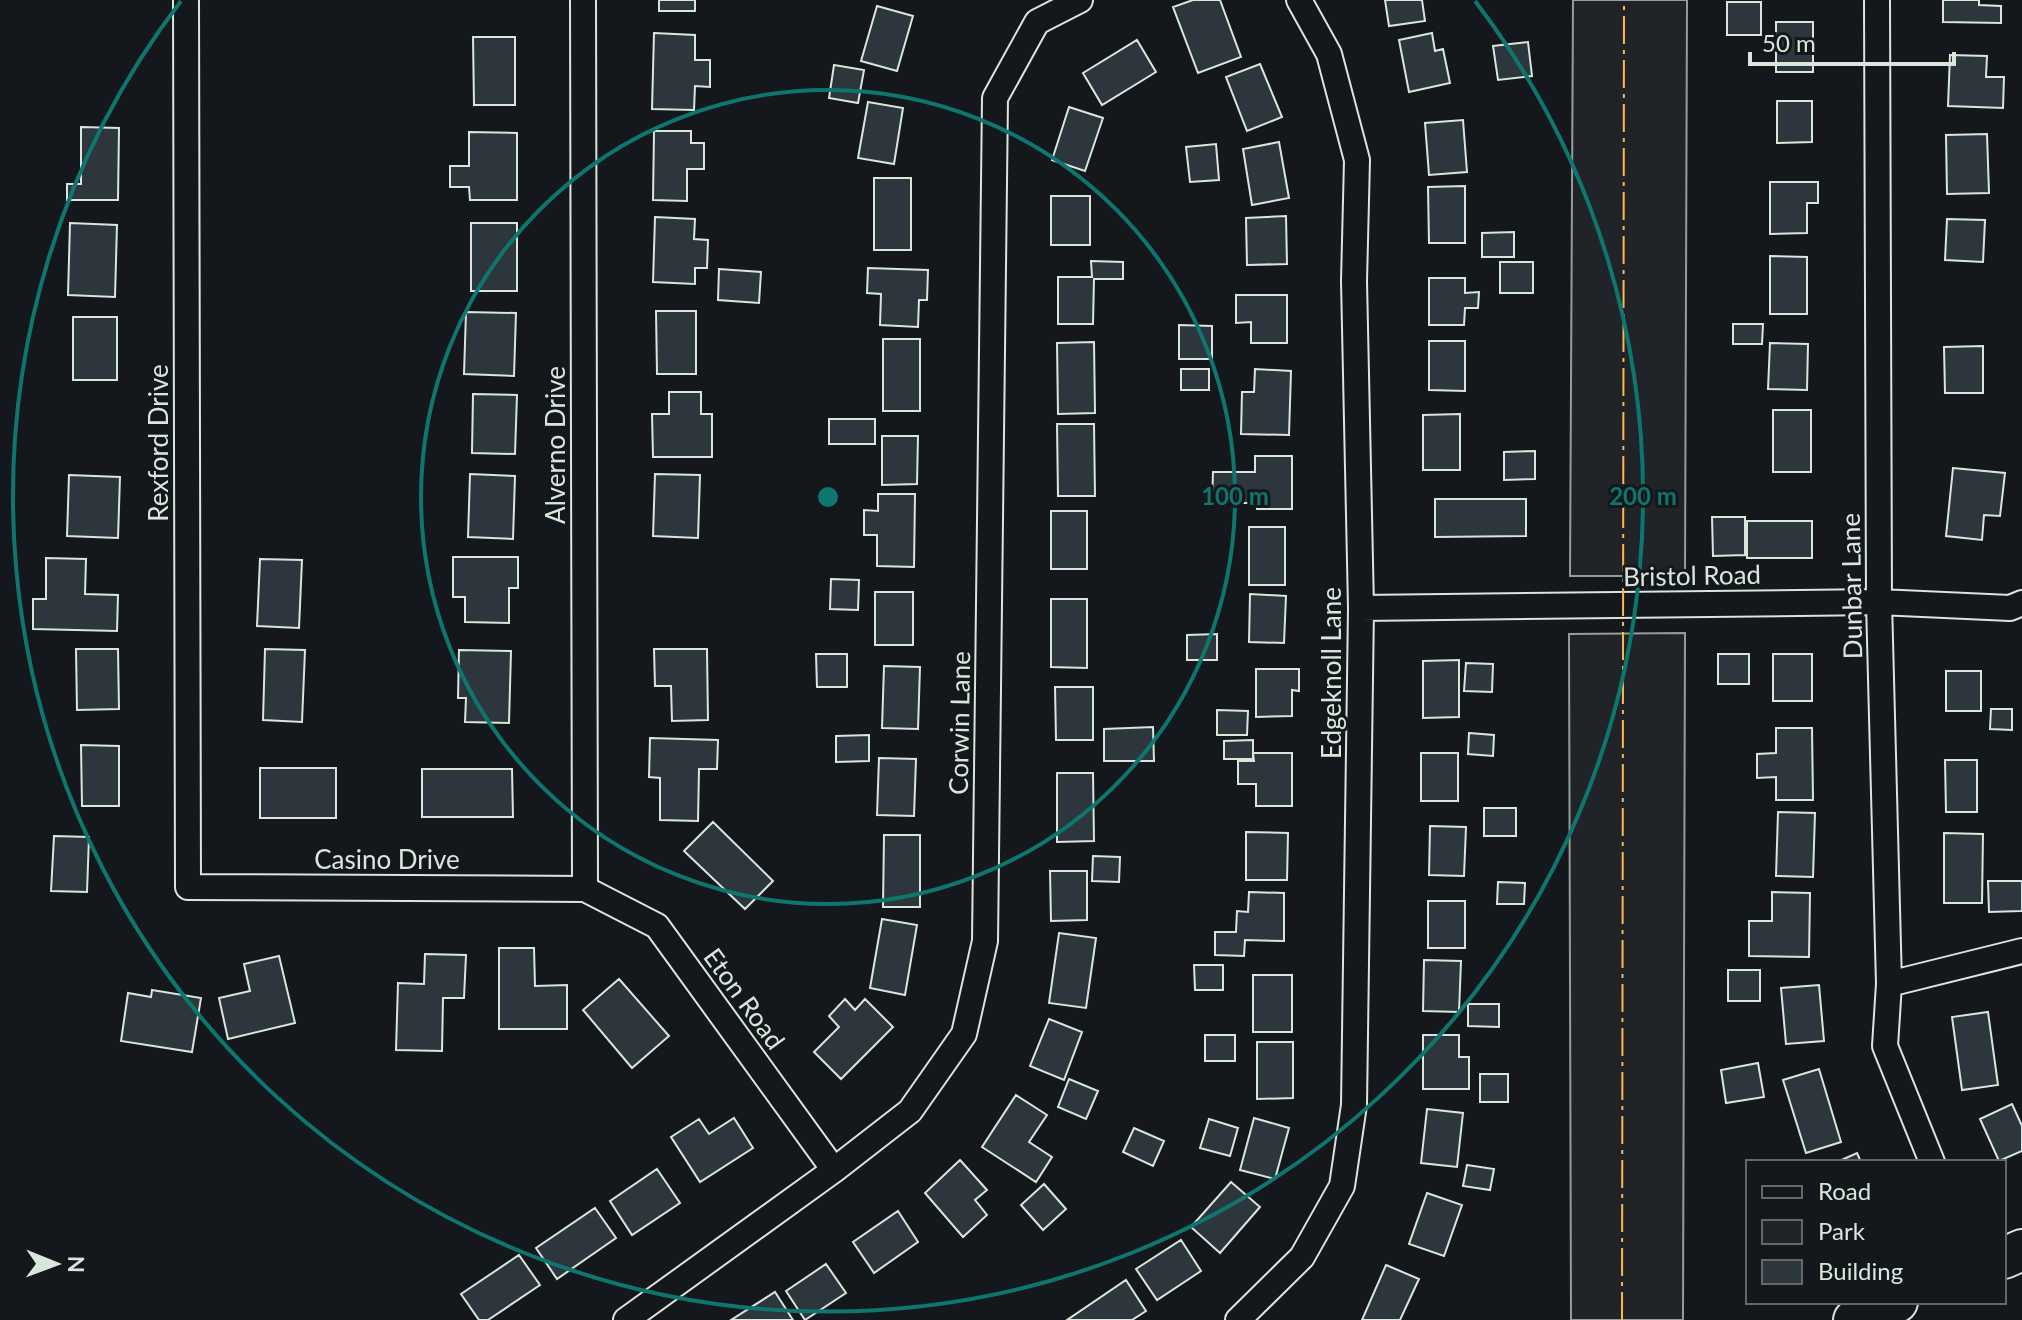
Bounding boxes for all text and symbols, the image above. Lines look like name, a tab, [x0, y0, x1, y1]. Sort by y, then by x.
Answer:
scale bar	[1750, 16, 1954, 66]
text: 50 m	[1762, 28, 1816, 57]
street label: Rexford Drive	[142, 364, 174, 522]
street label: Alverno Drive	[539, 366, 571, 524]
text: 100 m	[1201, 481, 1269, 510]
text: 200 m	[1609, 481, 1677, 510]
centre of rings	[814, 483, 842, 511]
street label: Dunbar Lane	[1834, 513, 1868, 659]
street label: Bristol Road	[1623, 558, 1761, 592]
street label: Edgeknoll Lane	[1315, 587, 1347, 759]
street label: Corwin Lane	[942, 651, 976, 795]
street label: Casino Drive	[314, 843, 460, 875]
street label: Eton Road	[697, 942, 792, 1055]
legend	[1746, 1160, 2006, 1304]
text: Road	[1818, 1176, 1871, 1205]
text: Park	[1818, 1216, 1866, 1245]
north arrow	[16, 1224, 96, 1304]
text: N	[63, 1256, 90, 1273]
text: Building	[1818, 1256, 1903, 1285]

